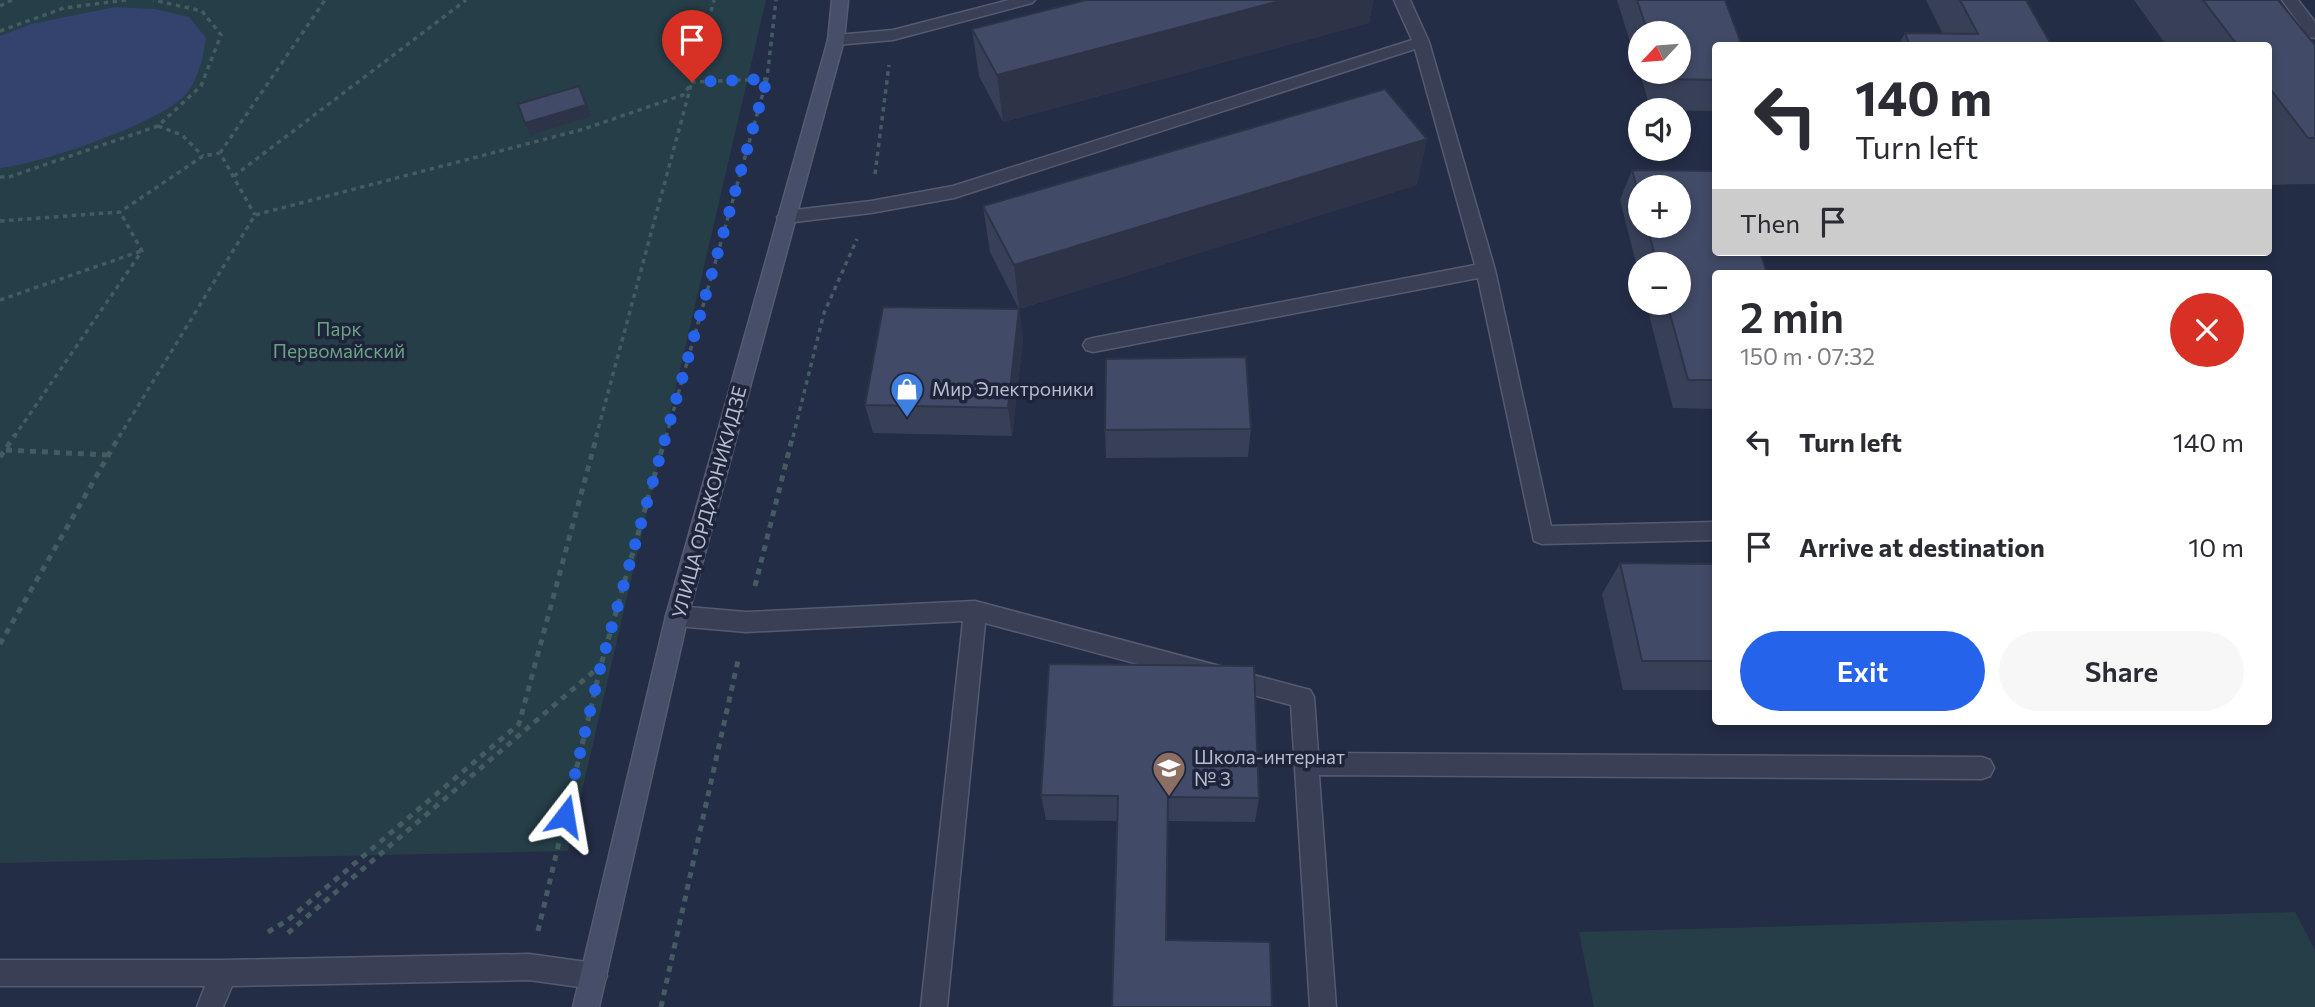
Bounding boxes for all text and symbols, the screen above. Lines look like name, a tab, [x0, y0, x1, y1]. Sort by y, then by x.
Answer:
pin	[662, 10, 722, 82]
icon: arrive	[673, 21, 711, 59]
north arrow	[1628, 21, 1690, 84]
map controls	[1628, 21, 1691, 315]
text: 140 m	[1855, 66, 1992, 126]
icon: left	[1740, 70, 1831, 161]
button: sound	[1628, 98, 1691, 161]
text: Turn left	[1855, 126, 1979, 166]
button: +	[1628, 175, 1691, 238]
icon: arrive	[1814, 203, 1852, 241]
text: Then	[1740, 207, 1800, 238]
button: −	[1628, 252, 1691, 315]
text: 2 min	[1740, 290, 1844, 342]
button: close	[2170, 293, 2244, 367]
park label: Парк Первомайский	[273, 317, 405, 362]
text: 150 m · 07:32	[1740, 342, 1875, 370]
shop icon: Мир Электроники	[888, 370, 926, 419]
place label: Мир Электроники	[932, 377, 1094, 400]
street label: УЛИЦА ОРДЖОНИКИДЗЕ	[666, 383, 751, 621]
icon: left	[1740, 423, 1778, 461]
text: Turn left	[1799, 426, 1902, 457]
text: 140 m	[2173, 426, 2244, 457]
icon: arrive	[1740, 528, 1778, 566]
text: Arrive at destination	[1799, 531, 2045, 562]
text: 10 m	[2188, 531, 2244, 562]
button: Exit	[1740, 631, 1985, 711]
button: Share	[1999, 631, 2244, 711]
place label: Школа-интернат № 3	[1194, 745, 1345, 790]
school or university icon: Школа-интернат № 3	[1150, 749, 1188, 798]
position arrow	[528, 779, 602, 853]

